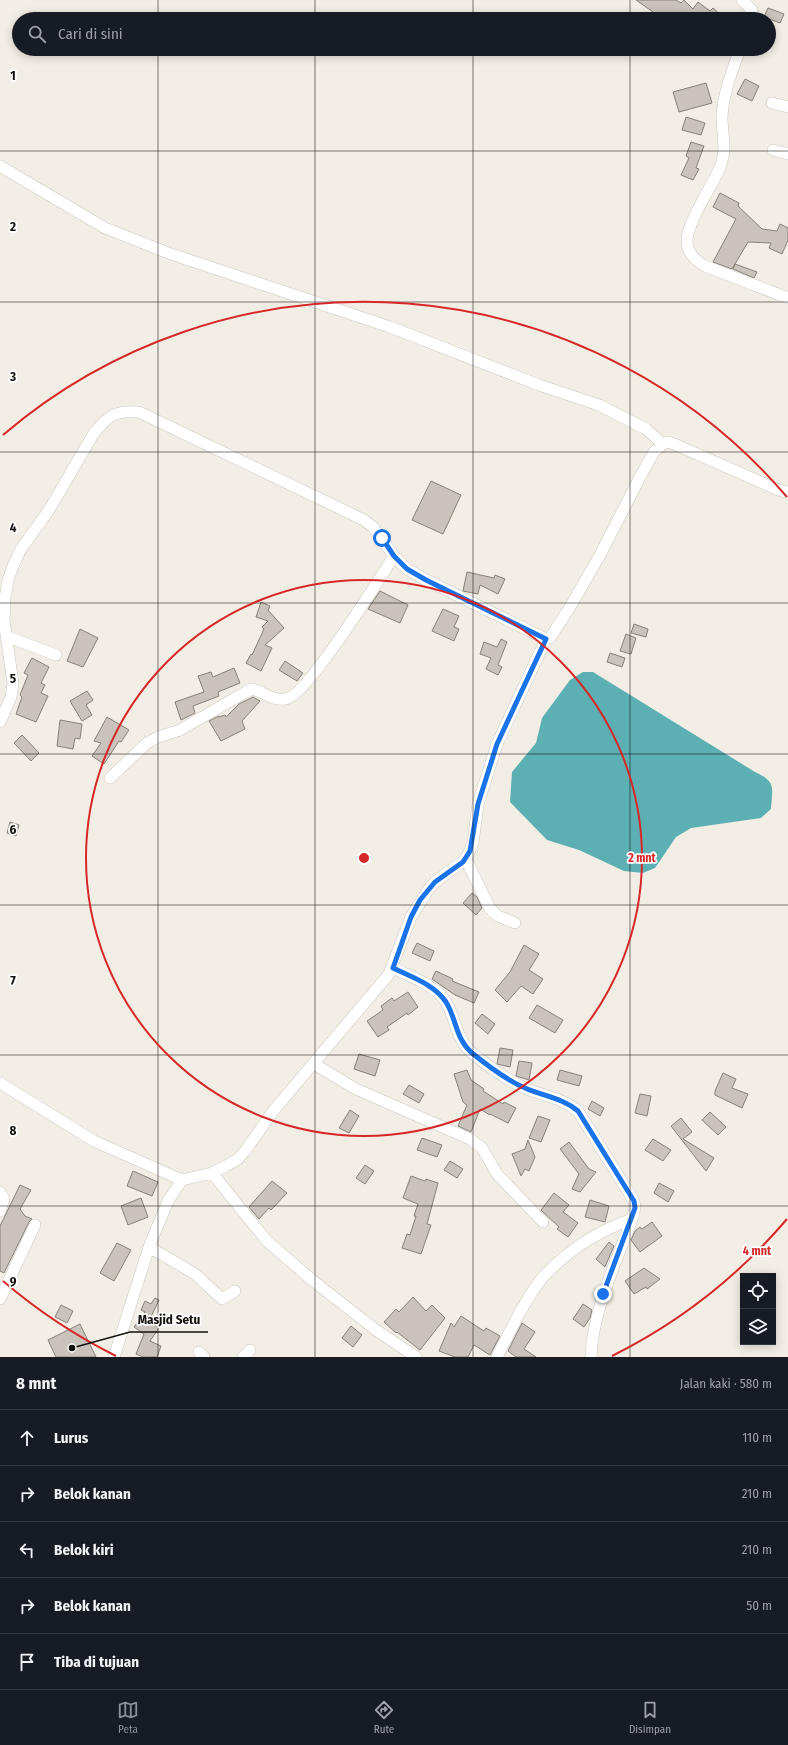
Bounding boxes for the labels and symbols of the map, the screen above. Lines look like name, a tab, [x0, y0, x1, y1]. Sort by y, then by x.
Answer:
text: 1	[10, 68, 16, 83]
text: 2	[9, 219, 16, 234]
text: 3	[9, 369, 16, 384]
text: 4	[10, 520, 17, 535]
route start	[373, 529, 391, 547]
text: 5	[10, 671, 16, 686]
text: 6	[10, 822, 17, 837]
centre of rings	[357, 851, 371, 865]
text: 2 mnt	[627, 851, 657, 865]
text: 7	[10, 973, 16, 988]
text: 8	[10, 1123, 17, 1138]
text: 4 mnt	[743, 1244, 772, 1258]
text: 9	[10, 1274, 17, 1289]
route end	[594, 1285, 612, 1303]
callout: Masjid Setu	[130, 1307, 208, 1332]
text: Masjid Setu	[138, 1312, 201, 1327]

